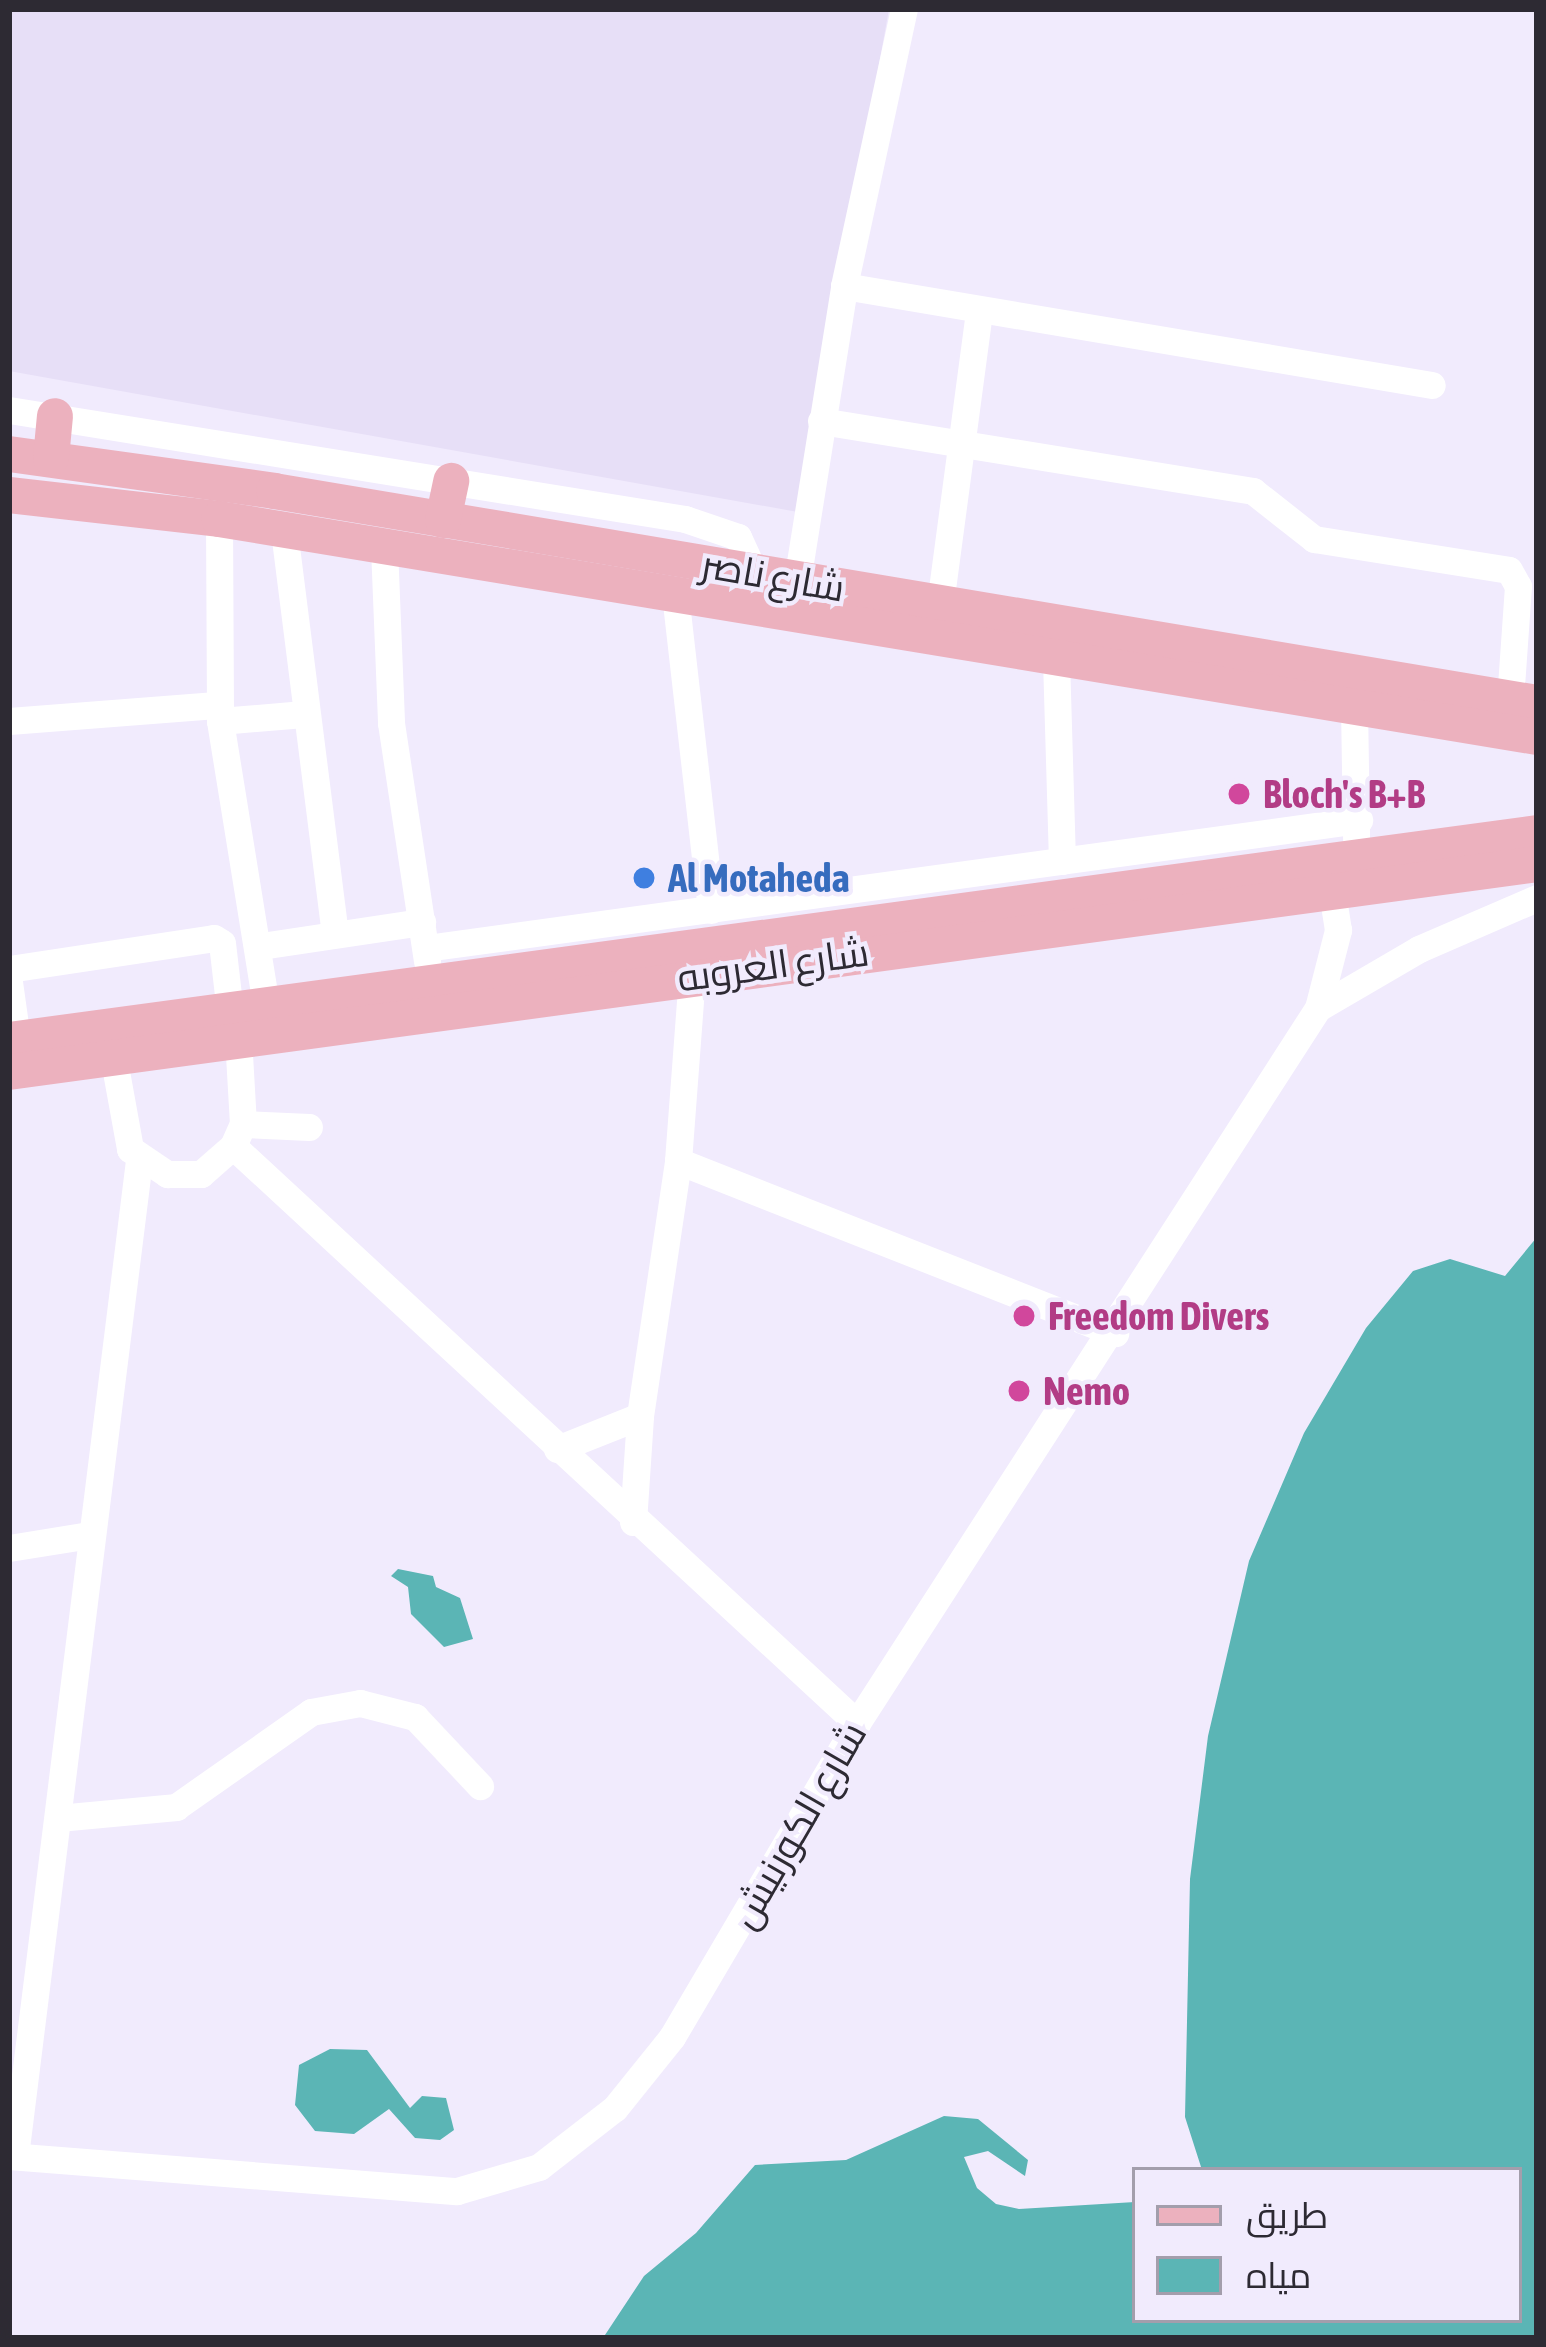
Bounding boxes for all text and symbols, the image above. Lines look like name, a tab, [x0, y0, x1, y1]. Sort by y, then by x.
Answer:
street label: شارع ناصر	[697, 540, 849, 612]
place label: Bloch's B+B	[1263, 771, 1425, 817]
marker: Bloch's B+B	[1226, 781, 1252, 807]
place label: Al Motaheda	[668, 855, 850, 901]
marker: Al Motaheda	[631, 865, 657, 891]
street label: شارع العروبه	[674, 928, 872, 1002]
place label: Freedom Divers	[1048, 1293, 1269, 1339]
marker: Freedom Divers	[1011, 1303, 1037, 1329]
place label: Nemo	[1043, 1368, 1130, 1414]
marker: Nemo	[1006, 1378, 1032, 1404]
street label: شارع الكورنيش	[720, 1713, 876, 1937]
legend	[1132, 2167, 1522, 2323]
text: طريق	[1246, 2194, 1328, 2236]
text: مياه	[1246, 2254, 1311, 2296]

